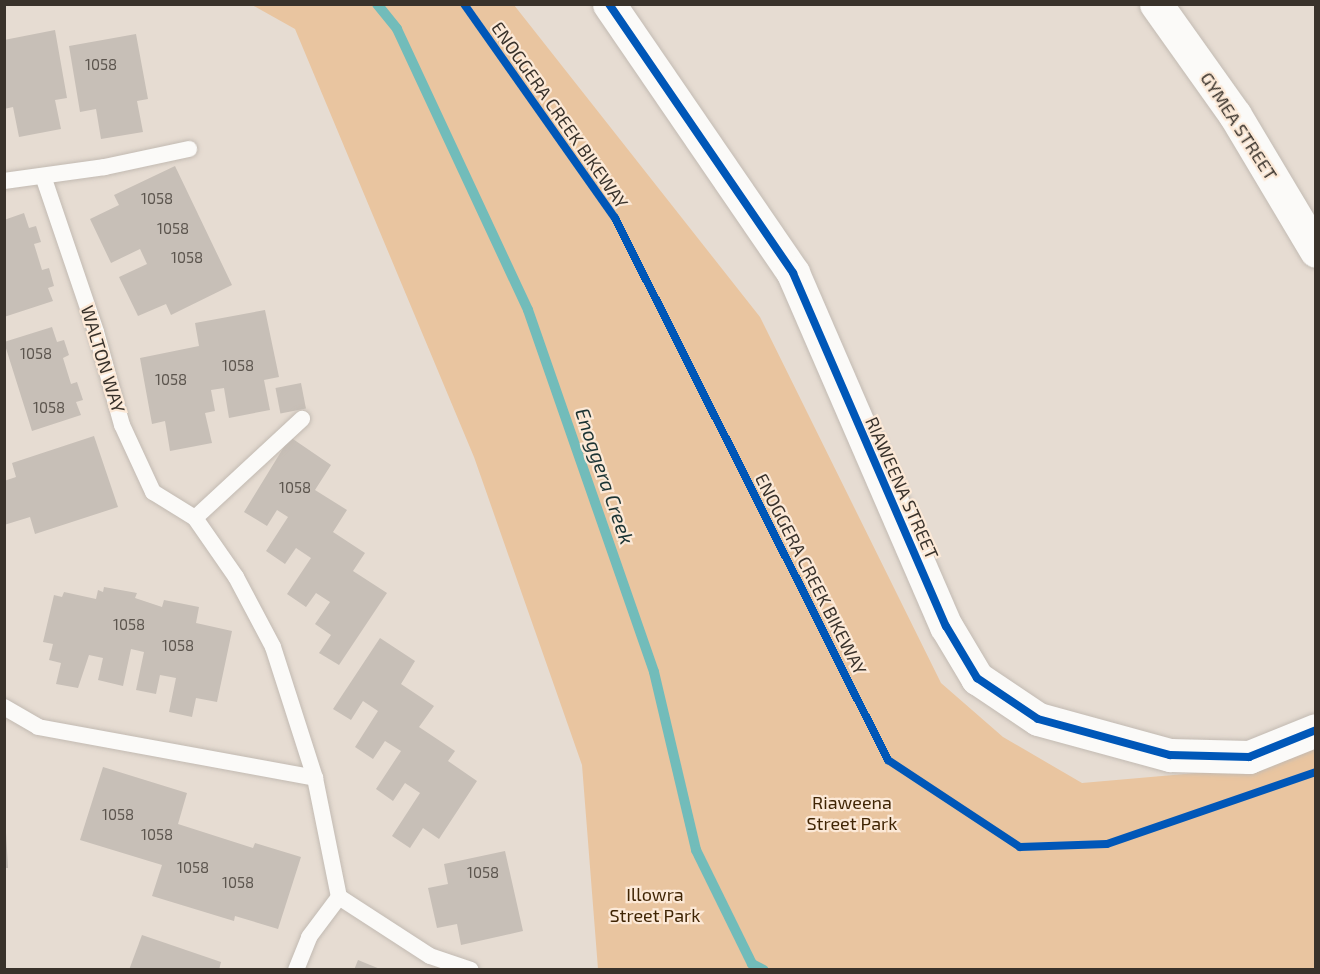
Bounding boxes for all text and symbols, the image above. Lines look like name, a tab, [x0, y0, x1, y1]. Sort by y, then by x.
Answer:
street label: ENOGGERA CREEK BIKEWAY	[487, 17, 633, 213]
house number: 1058	[85, 56, 117, 74]
street label: GYMEA STREET	[1196, 68, 1282, 184]
house number: 1058	[141, 190, 173, 208]
house number: 1058	[157, 220, 189, 238]
house number: 1058	[171, 249, 203, 267]
street label: WALTON WAY	[76, 303, 130, 415]
house number: 1058	[20, 345, 52, 363]
house number: 1058	[222, 357, 254, 375]
house number: 1058	[155, 371, 187, 389]
house number: 1058	[33, 399, 65, 417]
water label: Enoggera Creek	[570, 405, 640, 547]
street label: RIAWEENA STREET	[861, 413, 943, 563]
street label: ENOGGERA CREEK BIKEWAY	[751, 469, 871, 679]
house number: 1058	[279, 479, 311, 497]
house number: 1058	[113, 616, 145, 634]
house number: 1058	[162, 637, 194, 655]
park label: Riaweena Street Park	[807, 792, 897, 834]
house number: 1058	[102, 806, 134, 824]
house number: 1058	[141, 826, 173, 844]
house number: 1058	[177, 859, 209, 877]
house number: 1058	[467, 864, 499, 882]
house number: 1058	[222, 874, 254, 892]
park label: Illowra Street Park	[610, 884, 700, 926]

